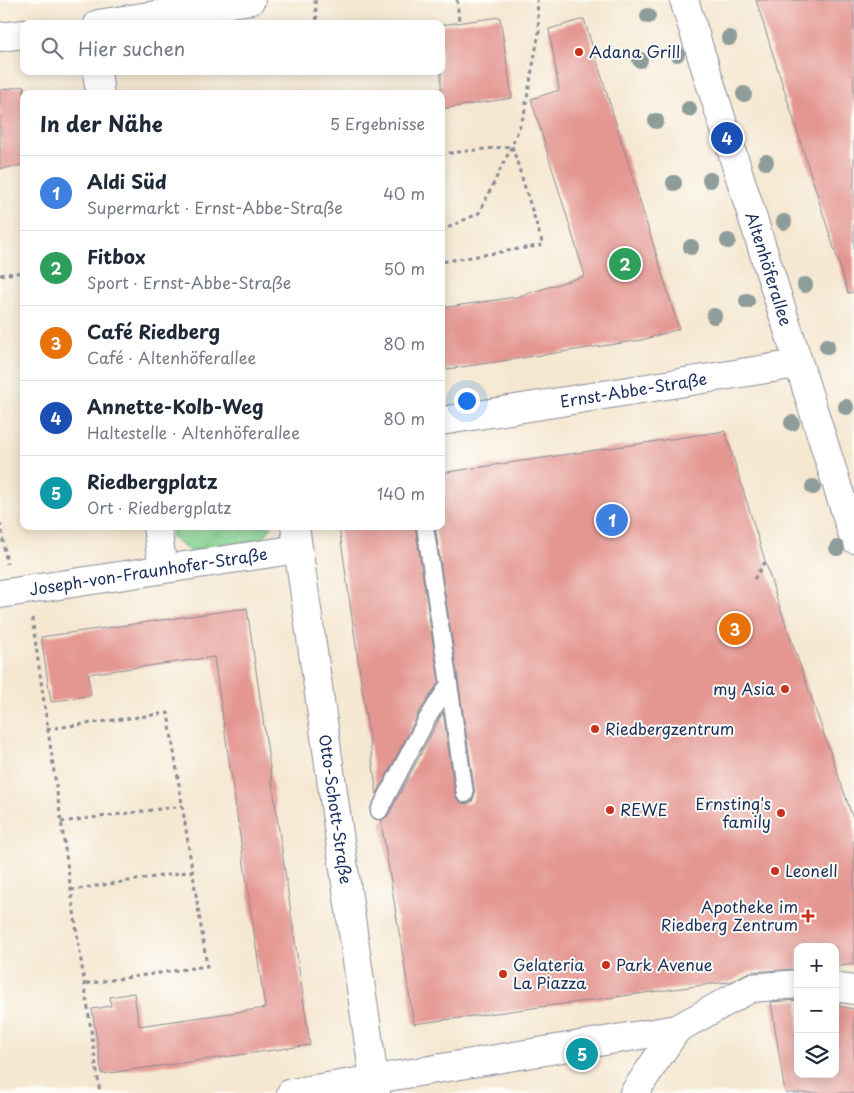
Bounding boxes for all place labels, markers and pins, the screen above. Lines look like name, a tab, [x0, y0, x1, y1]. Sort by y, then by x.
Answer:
place label: Adana Grill	[589, 39, 680, 63]
marker: Adana Grill	[573, 46, 585, 58]
pin: 4	[711, 119, 743, 157]
pin: 2	[609, 245, 641, 283]
pin: 1	[596, 501, 628, 539]
pin: 3	[719, 610, 751, 648]
place label: my Asia	[713, 676, 775, 700]
marker: my Asia	[779, 683, 791, 695]
place label: Riedbergzentrum	[605, 716, 734, 740]
marker: Riedbergzentrum	[589, 723, 601, 735]
place label: Ernsting's family	[695, 791, 771, 833]
place label: REWE	[620, 797, 668, 821]
marker: REWE	[604, 804, 616, 816]
marker: Ernsting's family	[775, 807, 787, 819]
place label: Leonell	[785, 858, 838, 882]
marker: Leonell	[769, 865, 781, 877]
place label: Apotheke im Riedberg Zentrum	[661, 894, 798, 936]
marker: Apotheke im Riedberg Zentrum	[802, 910, 814, 922]
place label: Gelateria La Piazza	[513, 952, 587, 994]
place label: Park Avenue	[616, 952, 713, 976]
marker: Park Avenue	[600, 959, 612, 971]
marker: Gelateria La Piazza	[497, 968, 509, 980]
pin: 5	[566, 1035, 598, 1073]

